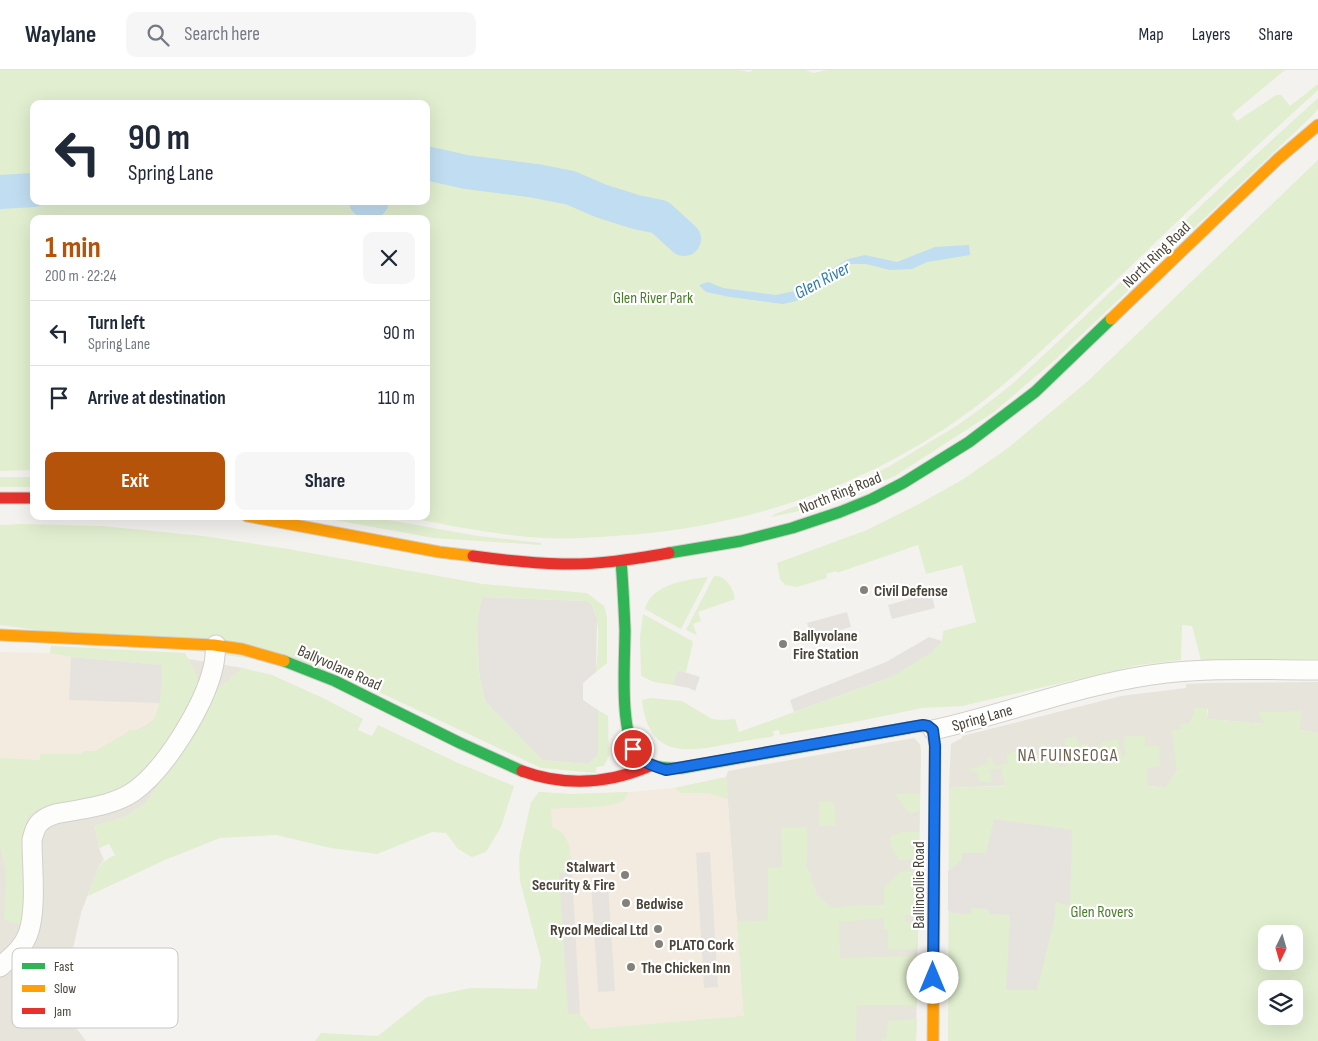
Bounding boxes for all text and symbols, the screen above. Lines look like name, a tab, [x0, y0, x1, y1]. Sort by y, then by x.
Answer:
search box	[126, 12, 476, 57]
text: Waylane	[25, 20, 96, 49]
icon: search	[144, 21, 172, 49]
text: Search here	[184, 23, 260, 46]
text: Map	[1139, 24, 1164, 45]
text: Layers	[1192, 24, 1231, 45]
text: Share	[1259, 24, 1293, 45]
text: 90 m	[128, 117, 190, 160]
icon: left	[45, 120, 110, 185]
text: Spring Lane	[128, 160, 214, 187]
street label: North Ring Road	[1119, 218, 1195, 292]
text: 1 min	[45, 230, 101, 266]
button: close	[363, 232, 415, 284]
water label: Glen River	[791, 257, 854, 304]
text: 200 m · 22:24	[45, 267, 116, 286]
park label: Glen River Park	[613, 289, 693, 308]
text: Turn left	[88, 312, 145, 335]
icon: left	[45, 319, 73, 347]
text: 90 m	[383, 322, 415, 345]
text: Spring Lane	[88, 335, 150, 354]
icon: arrive	[45, 384, 73, 412]
text: Arrive at destination	[88, 387, 226, 410]
text: 110 m	[378, 387, 415, 410]
button: Exit	[45, 452, 225, 510]
button: Share	[235, 452, 415, 510]
street label: North Ring Road	[797, 468, 884, 518]
place label: Civil Defense	[874, 582, 948, 601]
marker: Civil Defense	[858, 584, 870, 596]
place label: Ballyvolane Fire Station	[793, 627, 859, 664]
marker: Ballyvolane Fire Station	[777, 638, 789, 650]
street label: Ballyvolane Road	[295, 641, 384, 695]
street label: Spring Lane	[950, 701, 1015, 736]
pin	[612, 728, 654, 770]
icon: arrive	[619, 735, 647, 763]
district label: NA FUINSEOGA	[1018, 745, 1118, 766]
street label: Ballincollie Road	[910, 841, 929, 929]
place label: Stalwart Security & Fire	[532, 858, 615, 895]
marker: Stalwart Security & Fire	[619, 869, 631, 881]
place label: Bedwise	[636, 895, 683, 914]
marker: Bedwise	[620, 897, 632, 909]
park label: Glen Rovers	[1070, 903, 1134, 922]
place label: Rycol Medical Ltd	[550, 921, 648, 940]
marker: Rycol Medical Ltd	[652, 923, 664, 935]
north arrow	[1258, 925, 1302, 970]
map controls	[1258, 925, 1303, 1025]
place label: PLATO Cork	[669, 936, 734, 955]
marker: PLATO Cork	[653, 938, 665, 950]
legend	[12, 948, 178, 1028]
position arrow	[906, 951, 958, 1003]
text: Fast	[54, 958, 74, 975]
place label: The Chicken Inn	[641, 959, 730, 978]
marker: The Chicken Inn	[625, 961, 637, 973]
text: Slow	[54, 980, 76, 997]
button: layers	[1258, 980, 1303, 1025]
text: Jam	[53, 1003, 71, 1020]

